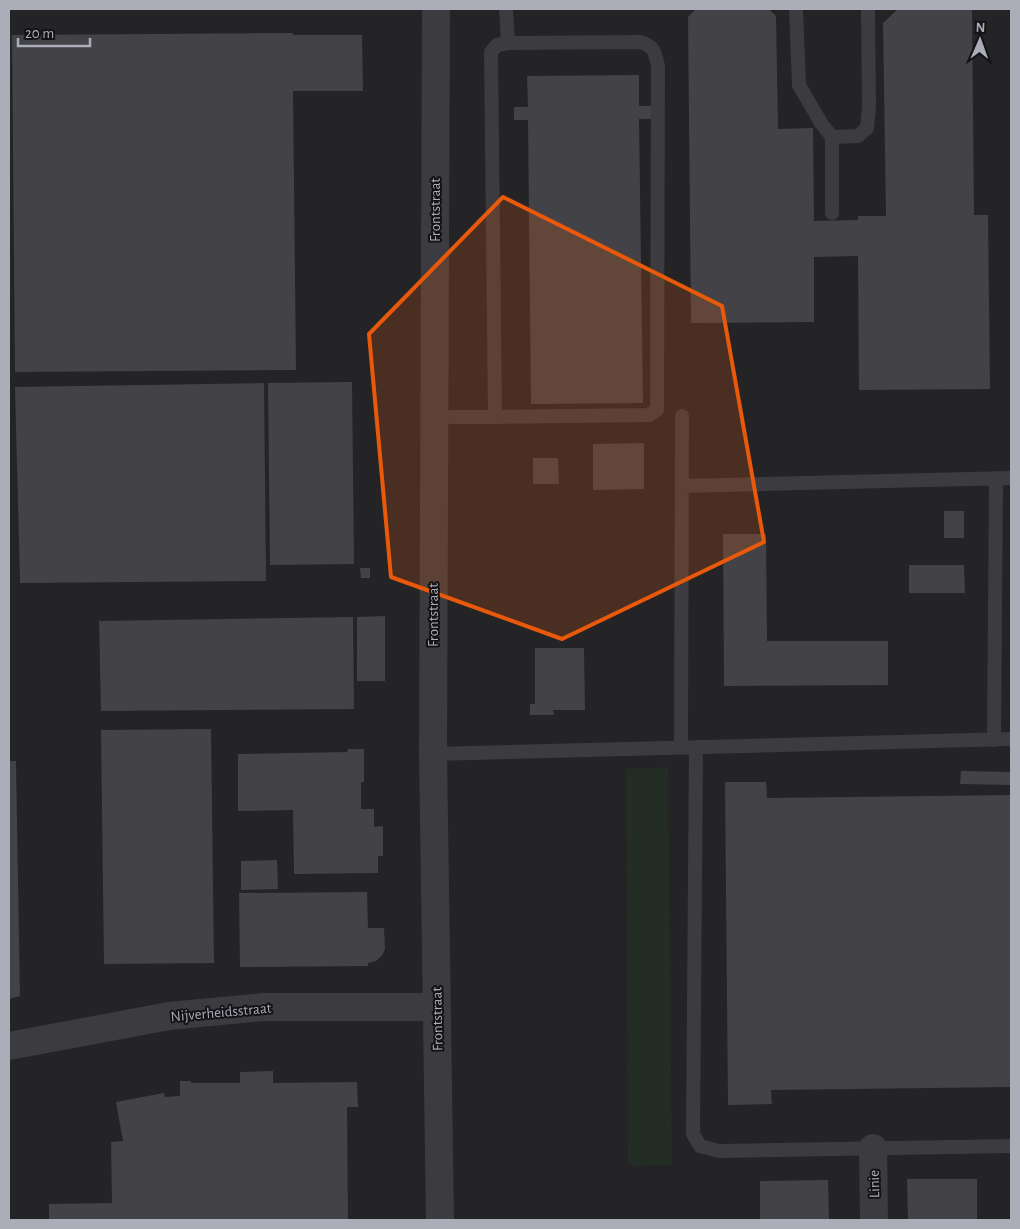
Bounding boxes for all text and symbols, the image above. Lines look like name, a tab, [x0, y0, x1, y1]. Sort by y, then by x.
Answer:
scale bar	[18, 15, 90, 47]
north arrow	[955, 15, 1005, 65]
text: N	[975, 21, 986, 35]
text: 20 m	[25, 26, 54, 41]
street label: Frontstraat	[428, 178, 443, 242]
street label: Frontstraat	[426, 583, 441, 647]
street label: Frontstraat	[429, 987, 446, 1051]
street label: Nijverheidsstraat	[170, 1001, 272, 1024]
street label: Linie	[867, 1170, 882, 1198]

